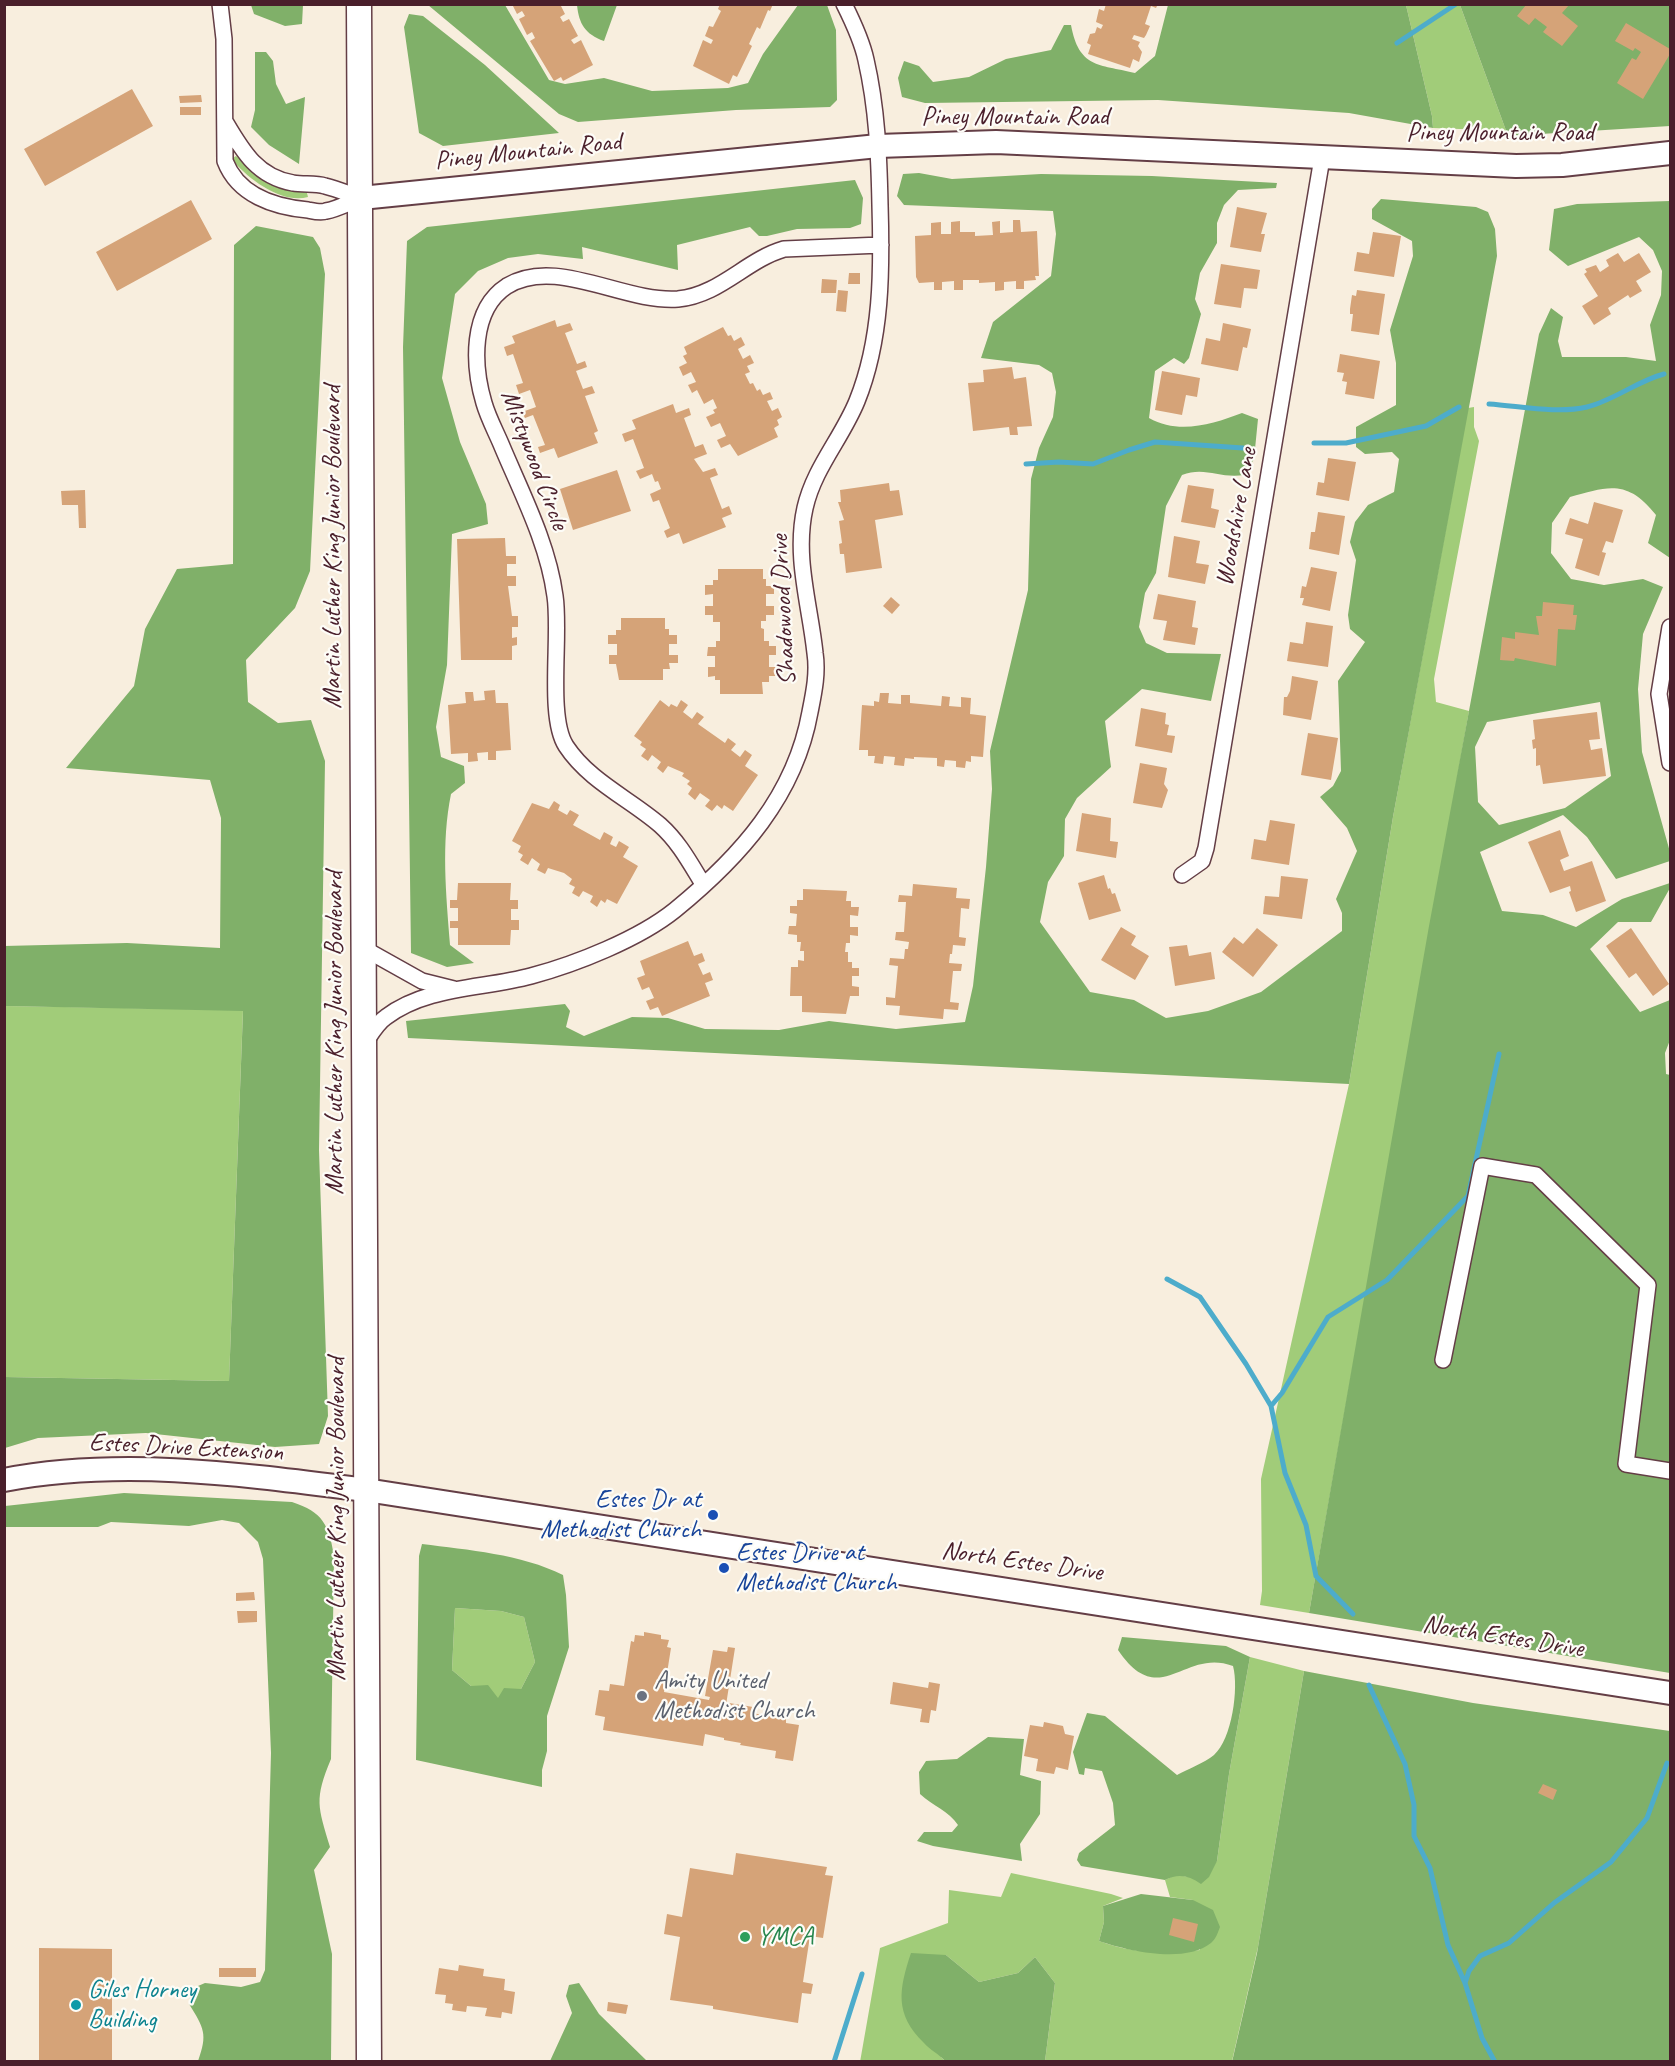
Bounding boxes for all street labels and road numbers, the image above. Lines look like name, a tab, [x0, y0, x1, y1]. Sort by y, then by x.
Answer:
street label: Piney Mountain Road	[921, 101, 1109, 133]
street label: Piney Mountain Road	[1406, 117, 1594, 149]
street label: Piney Mountain Road	[433, 127, 623, 177]
street label: Martin Luther King Junior Boulevard	[317, 385, 349, 709]
street label: Mistywood Circle	[493, 386, 575, 534]
street label: Woodshire Lane	[1210, 446, 1264, 588]
street label: Shadowood Drive	[764, 534, 804, 686]
street label: Martin Luther King Junior Boulevard	[319, 871, 351, 1195]
street label: Martin Luther King Junior Boulevard	[321, 1357, 353, 1681]
street label: Estes Drive Extension	[88, 1427, 284, 1469]
street label: North Estes Drive	[939, 1535, 1105, 1589]
street label: North Estes Drive	[1420, 1609, 1586, 1665]

